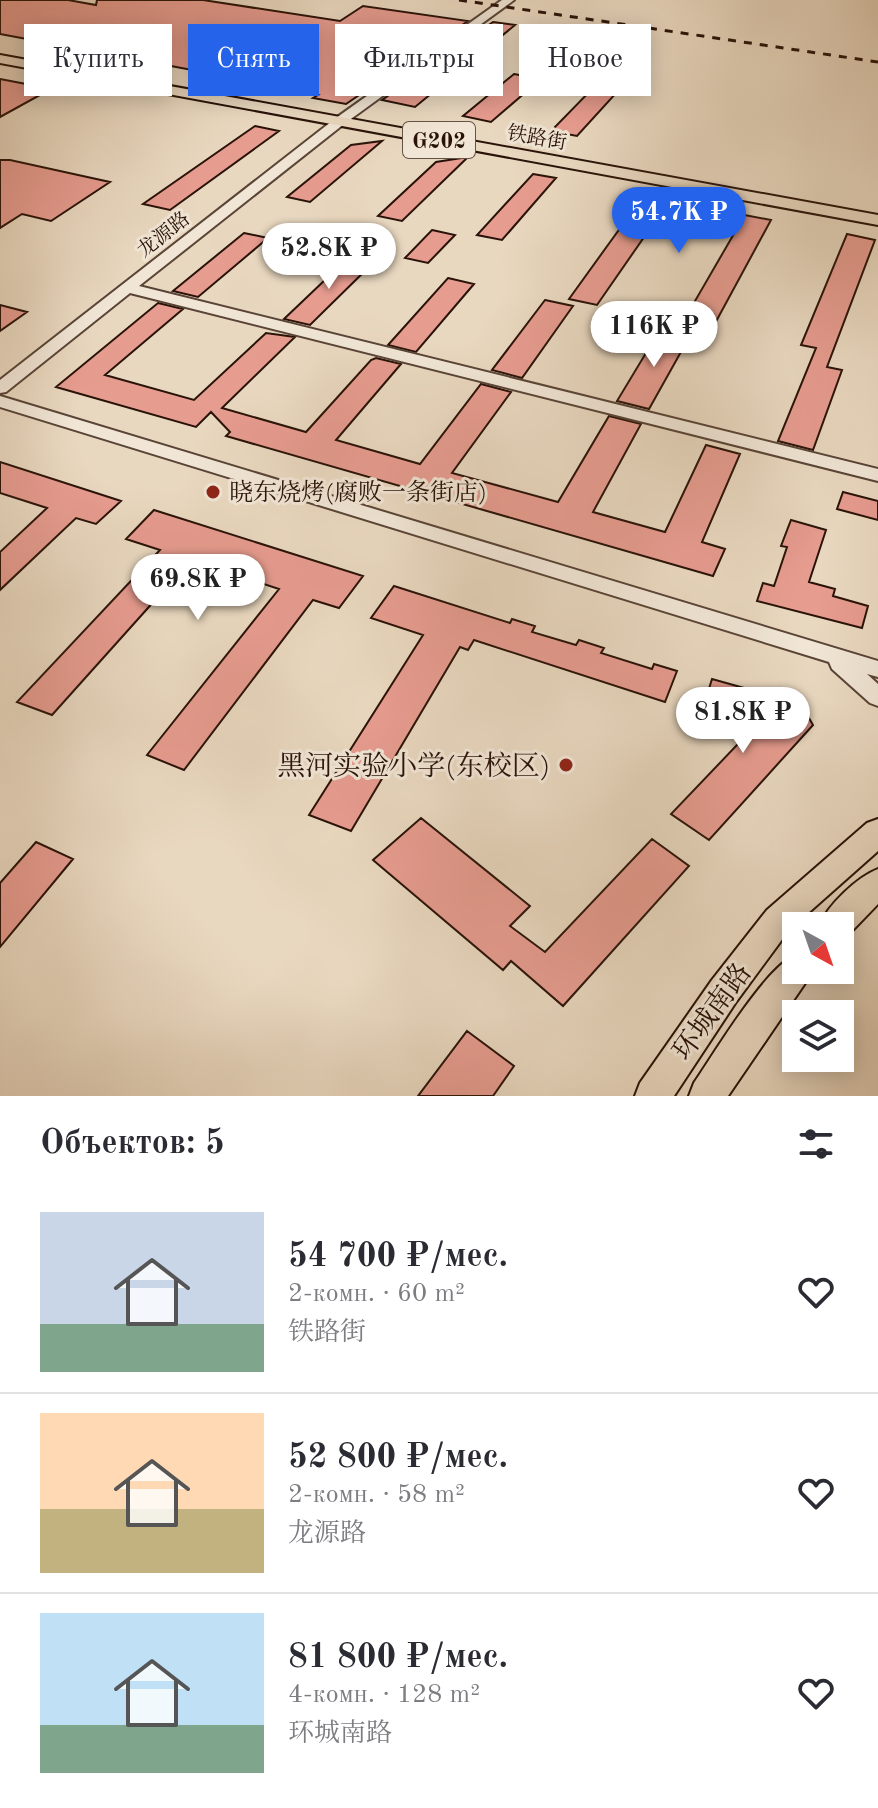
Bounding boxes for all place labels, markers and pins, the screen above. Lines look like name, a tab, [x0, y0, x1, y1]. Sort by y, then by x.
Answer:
pin: 54.7K ₽	[605, 187, 753, 255]
pin: 52.8K ₽	[255, 223, 403, 291]
pin: 116K ₽	[589, 301, 719, 369]
place label: 晓东烧烤(腐败一条街店)	[229, 479, 487, 506]
marker: 晓东烧烤(腐败一条街店)	[204, 483, 222, 501]
pin: 69.8K ₽	[124, 554, 272, 622]
pin: 81.8K ₽	[669, 687, 817, 755]
place label: 黑河实验小学(东校区)	[277, 751, 550, 782]
marker: 黑河实验小学(东校区)	[557, 756, 575, 774]

